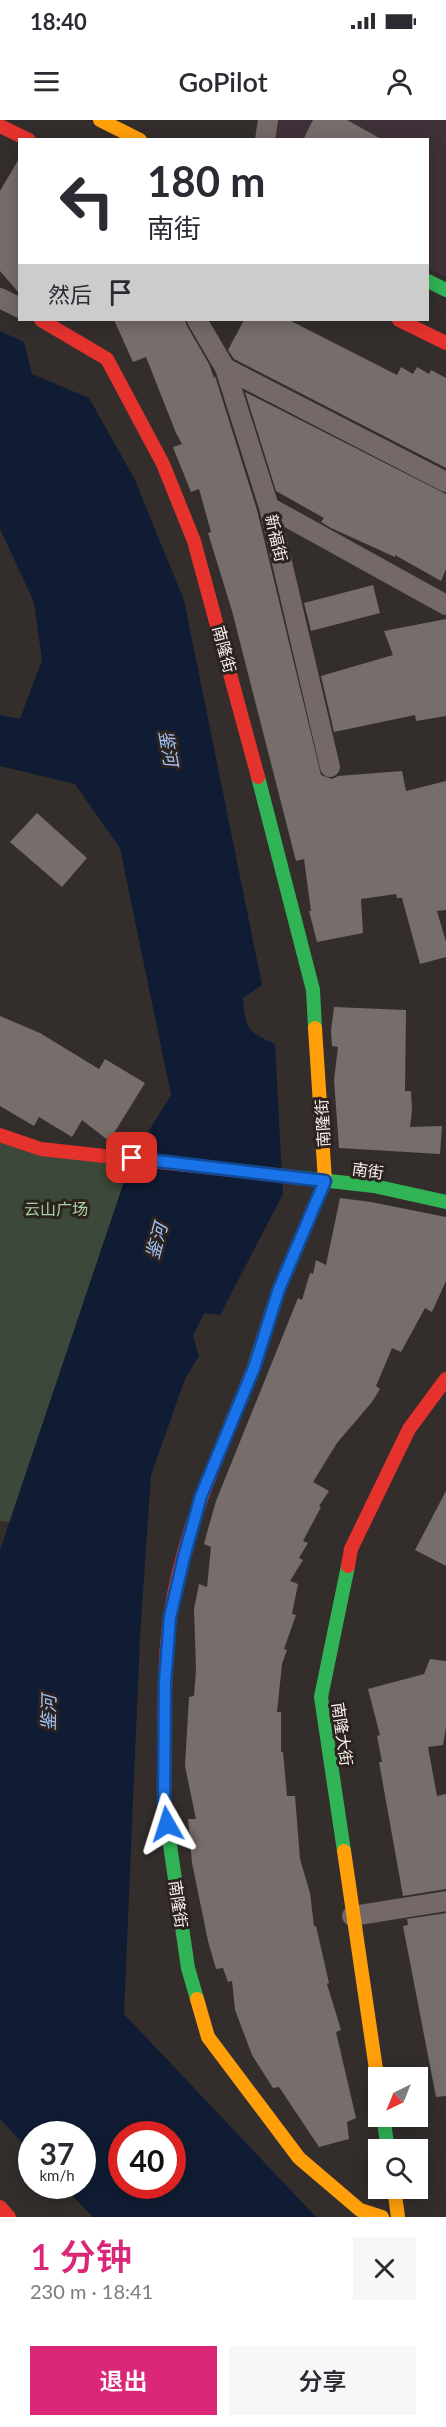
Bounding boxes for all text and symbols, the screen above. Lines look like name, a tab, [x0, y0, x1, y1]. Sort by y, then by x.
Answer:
text: 18:40	[30, 8, 87, 35]
icon: menu	[30, 65, 63, 98]
text: GoPilot	[178, 65, 268, 98]
icon: person	[383, 65, 416, 98]
text: 180 m	[147, 156, 265, 206]
icon: left	[48, 162, 126, 240]
text: 南街	[147, 211, 201, 244]
icon: arrive	[104, 276, 137, 309]
text: 然后	[48, 281, 92, 308]
street label: 新福街	[262, 512, 292, 564]
street label: 南隆街	[210, 623, 240, 675]
water label: 鉴河	[155, 728, 183, 771]
street label: 南隆街	[311, 1099, 333, 1147]
pin	[106, 1132, 157, 1183]
icon: arrive	[115, 1141, 148, 1174]
street label: 南街	[351, 1158, 385, 1182]
park label: 云山广场	[24, 1199, 88, 1218]
water label: 鉴河	[141, 1218, 172, 1261]
water label: 鉴河	[37, 1692, 59, 1731]
street label: 南隆大街	[329, 1701, 357, 1767]
position arrow	[135, 1792, 199, 1856]
street label: 南隆街	[166, 1879, 192, 1929]
north arrow	[368, 2067, 428, 2127]
map controls	[368, 2067, 428, 2199]
speed limit sign: 40	[108, 2121, 186, 2199]
text: 37	[40, 2135, 74, 2171]
button: search	[368, 2139, 428, 2199]
text: km/h	[39, 2166, 75, 2184]
text: 1 分钟	[30, 2234, 132, 2278]
button: close	[353, 2237, 416, 2300]
text: 230 m · 18:41	[30, 2279, 153, 2303]
button: 退出	[30, 2346, 217, 2415]
button: 分享	[229, 2346, 416, 2415]

